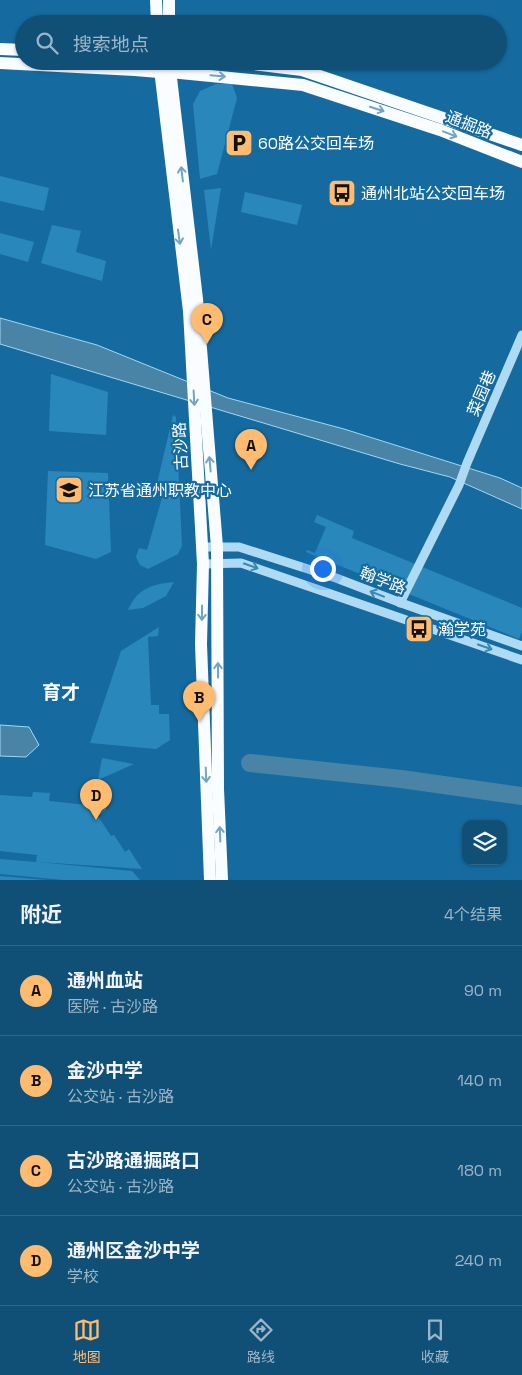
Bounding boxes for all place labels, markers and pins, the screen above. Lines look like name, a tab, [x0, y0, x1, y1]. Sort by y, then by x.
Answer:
parking icon: 60路公交回车场	[224, 128, 254, 158]
place label: 60路公交回车场	[258, 133, 374, 154]
bus stop icon: 通州北站公交回车场	[327, 178, 357, 208]
place label: 通州北站公交回车场	[361, 183, 505, 204]
pin: C	[191, 303, 223, 344]
pin: A	[235, 429, 267, 470]
school or university icon: 江苏省通州职教中心	[54, 475, 84, 505]
place label: 江苏省通州职教中心	[88, 480, 232, 501]
bus stop icon: 瀚学苑	[404, 614, 434, 644]
place label: 瀚学苑	[438, 619, 486, 640]
pin: B	[183, 681, 215, 722]
pin: D	[80, 779, 112, 820]

